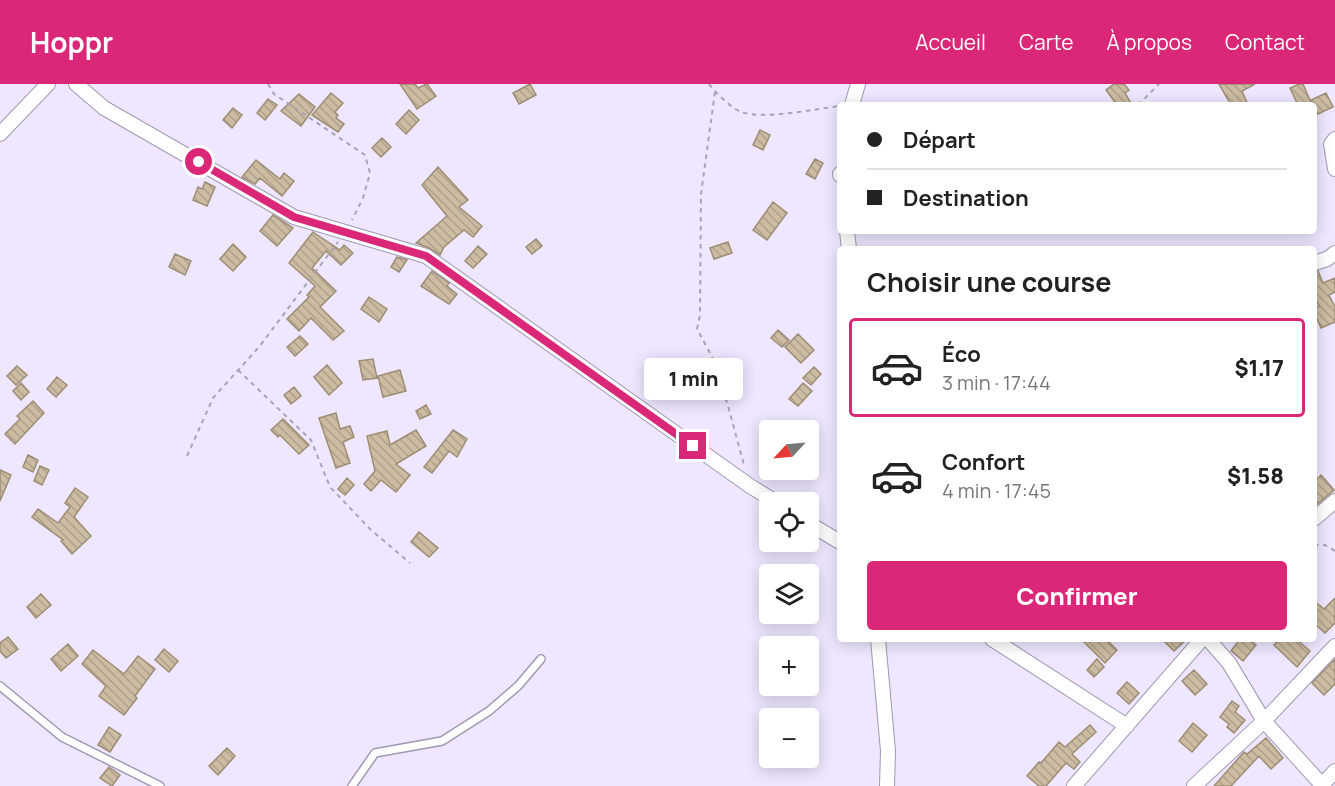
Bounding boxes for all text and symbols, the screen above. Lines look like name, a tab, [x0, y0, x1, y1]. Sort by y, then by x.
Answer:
text: Hoppr	[30, 23, 113, 61]
text: Accueil	[915, 28, 986, 56]
text: Carte	[1019, 28, 1073, 56]
text: À propos	[1106, 28, 1192, 56]
text: Contact	[1225, 28, 1305, 56]
text: Départ	[903, 125, 976, 155]
route start	[185, 148, 212, 175]
text: Destination	[903, 183, 1029, 213]
text: Choisir une course	[867, 263, 1111, 300]
text: Éco	[942, 339, 981, 369]
icon: car	[870, 341, 924, 395]
text: $1.17	[1234, 353, 1284, 383]
callout: 1 min	[644, 359, 742, 401]
text: 1 min	[668, 365, 719, 392]
text: 3 min · 17:44	[942, 369, 1051, 396]
north arrow	[759, 420, 819, 480]
map controls	[759, 420, 819, 768]
route end	[679, 432, 706, 459]
text: Confort	[942, 447, 1025, 477]
icon: car	[870, 449, 924, 503]
text: $1.58	[1227, 461, 1284, 491]
text: 4 min · 17:45	[942, 477, 1051, 504]
button: locate	[759, 492, 819, 552]
button: Confirmer	[867, 561, 1287, 630]
button: layers	[759, 564, 819, 624]
button: +	[759, 636, 819, 696]
button: −	[759, 708, 819, 768]

